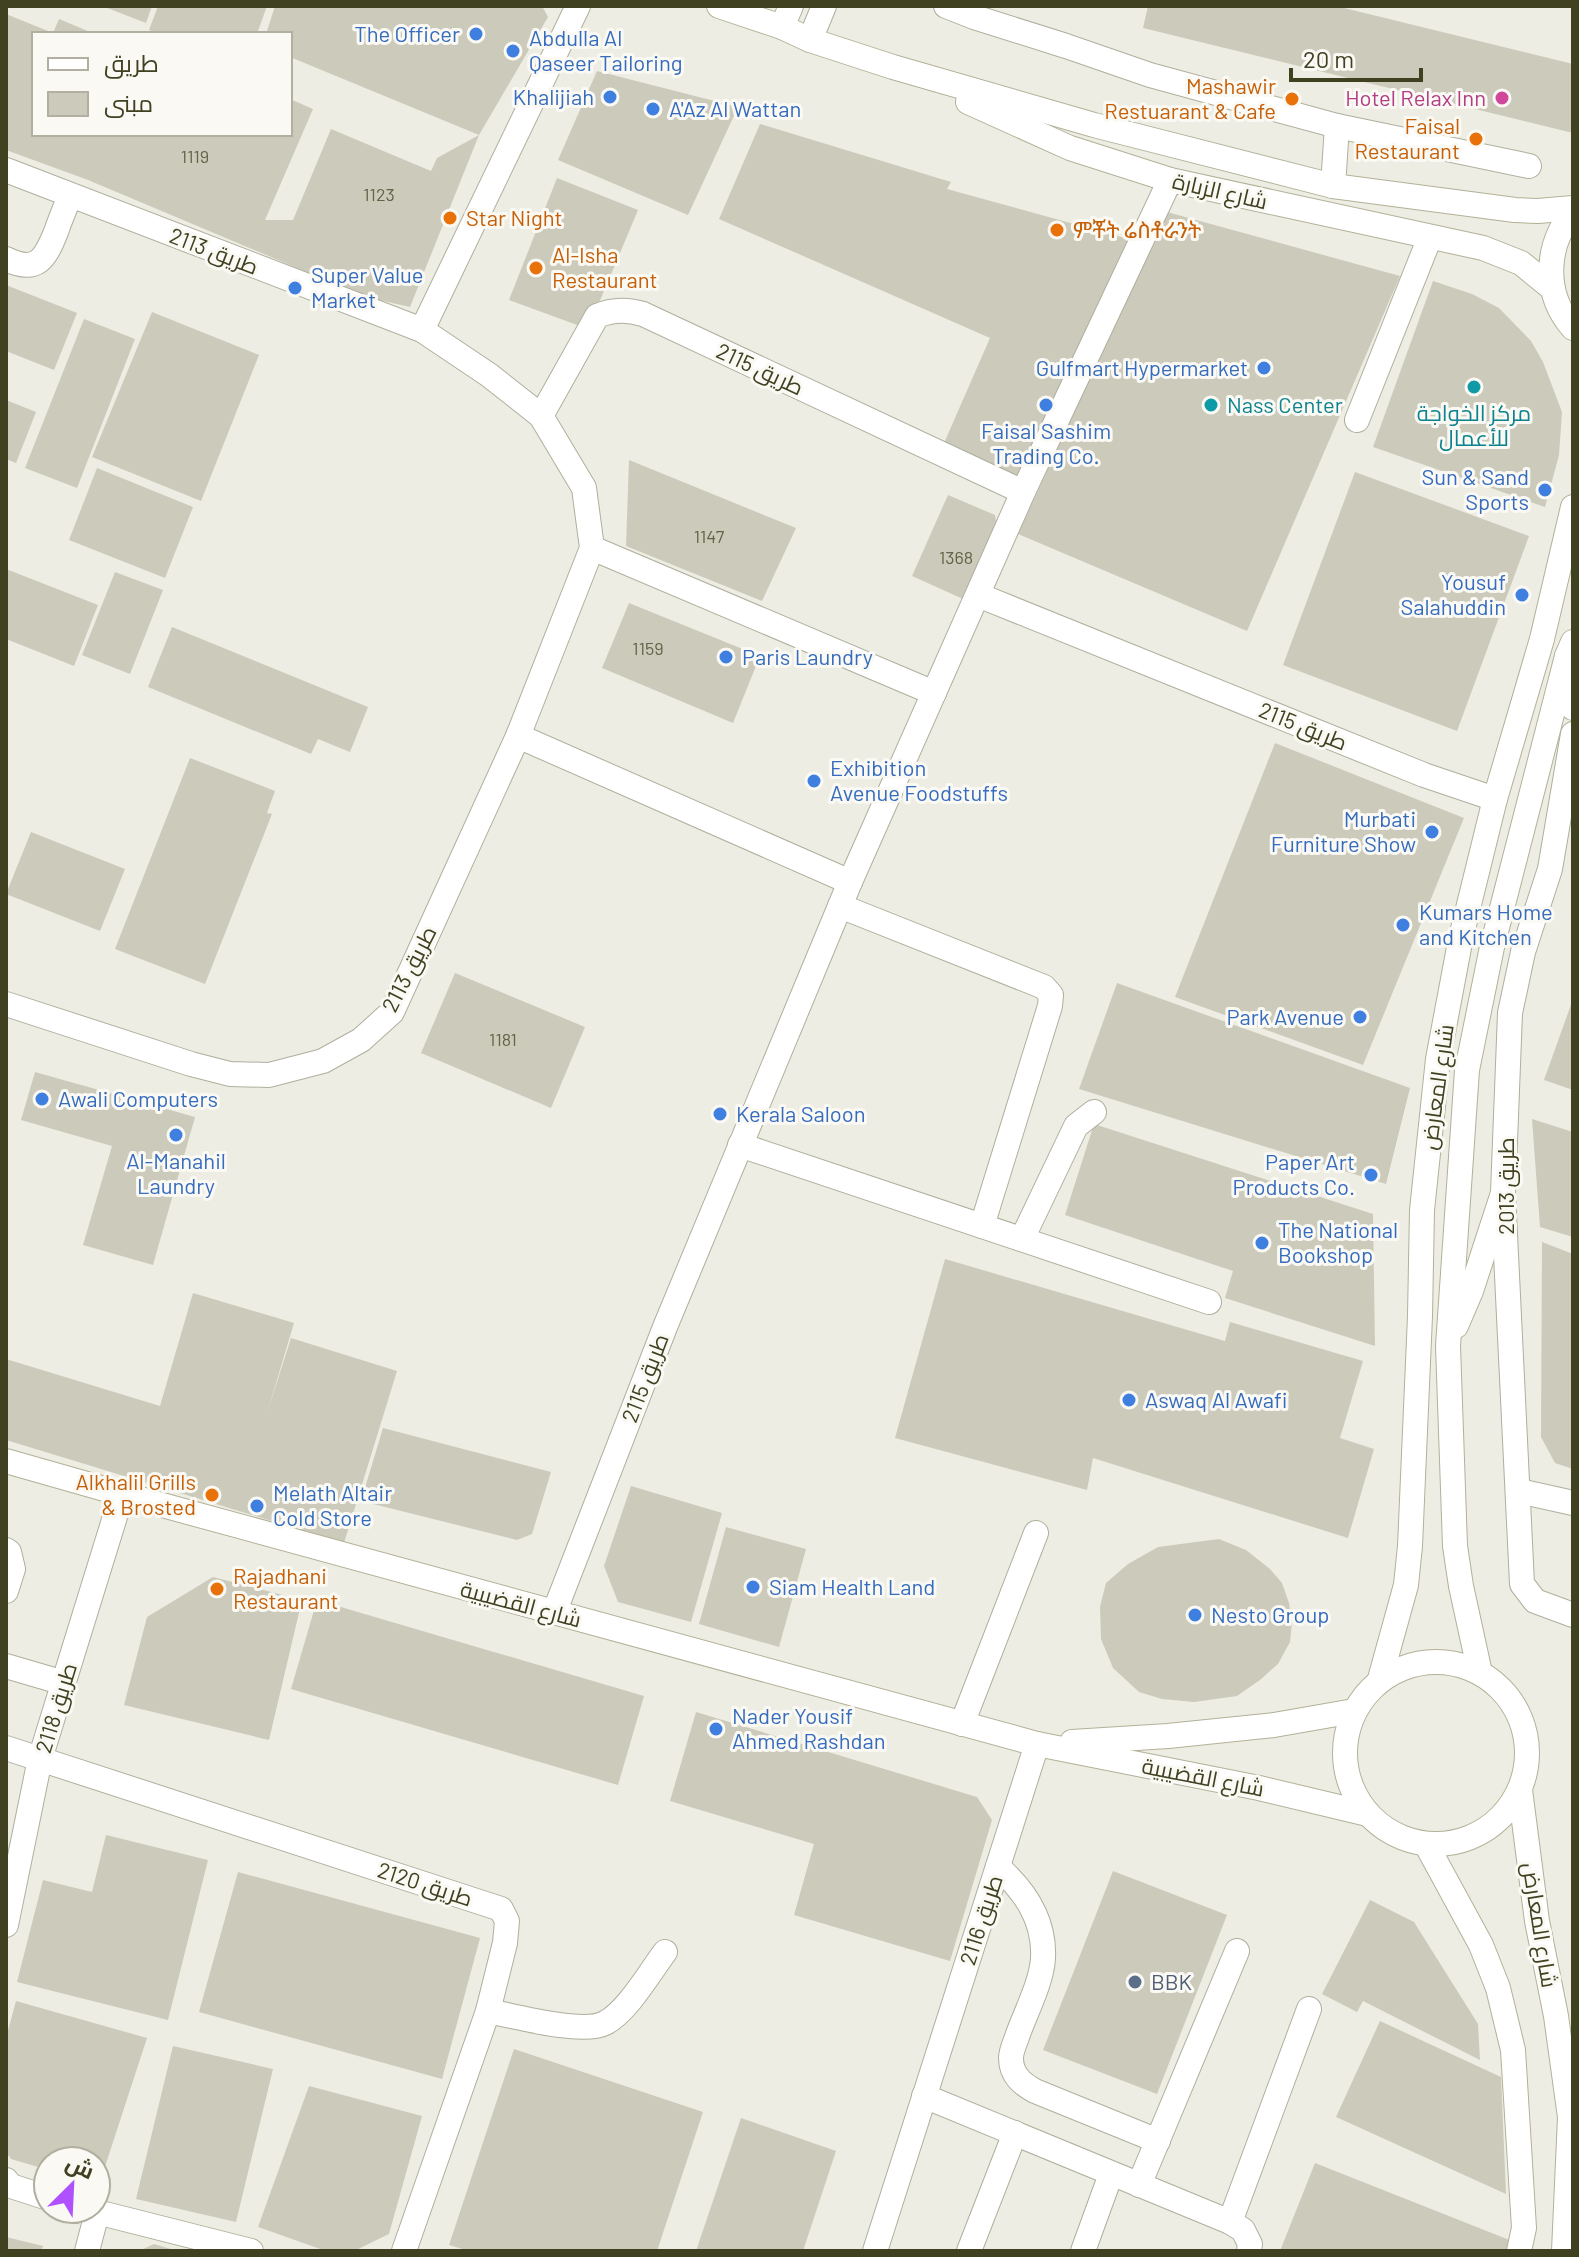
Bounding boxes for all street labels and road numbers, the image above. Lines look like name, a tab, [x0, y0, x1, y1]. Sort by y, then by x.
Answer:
street label: شارع الزبارة	[1170, 166, 1270, 216]
street label: طريق 2113	[166, 221, 262, 281]
street label: طريق 2115	[712, 337, 808, 401]
street label: طريق 2115	[1255, 696, 1351, 756]
street label: طريق 2113	[375, 921, 443, 1017]
street label: شارع المعارض	[1414, 1023, 1461, 1152]
street label: طريق 2013	[1492, 1137, 1520, 1235]
street label: طريق 2115	[615, 1330, 675, 1426]
street label: شارع القضيبية	[457, 1574, 584, 1635]
street label: طريق 2118	[29, 1659, 83, 1757]
street label: شارع القضيبية	[1139, 1751, 1267, 1804]
street label: طريق 2120	[374, 1856, 476, 1912]
street label: شارع المعارض	[1515, 1860, 1564, 1990]
street label: طريق 2116	[953, 1871, 1009, 1969]

